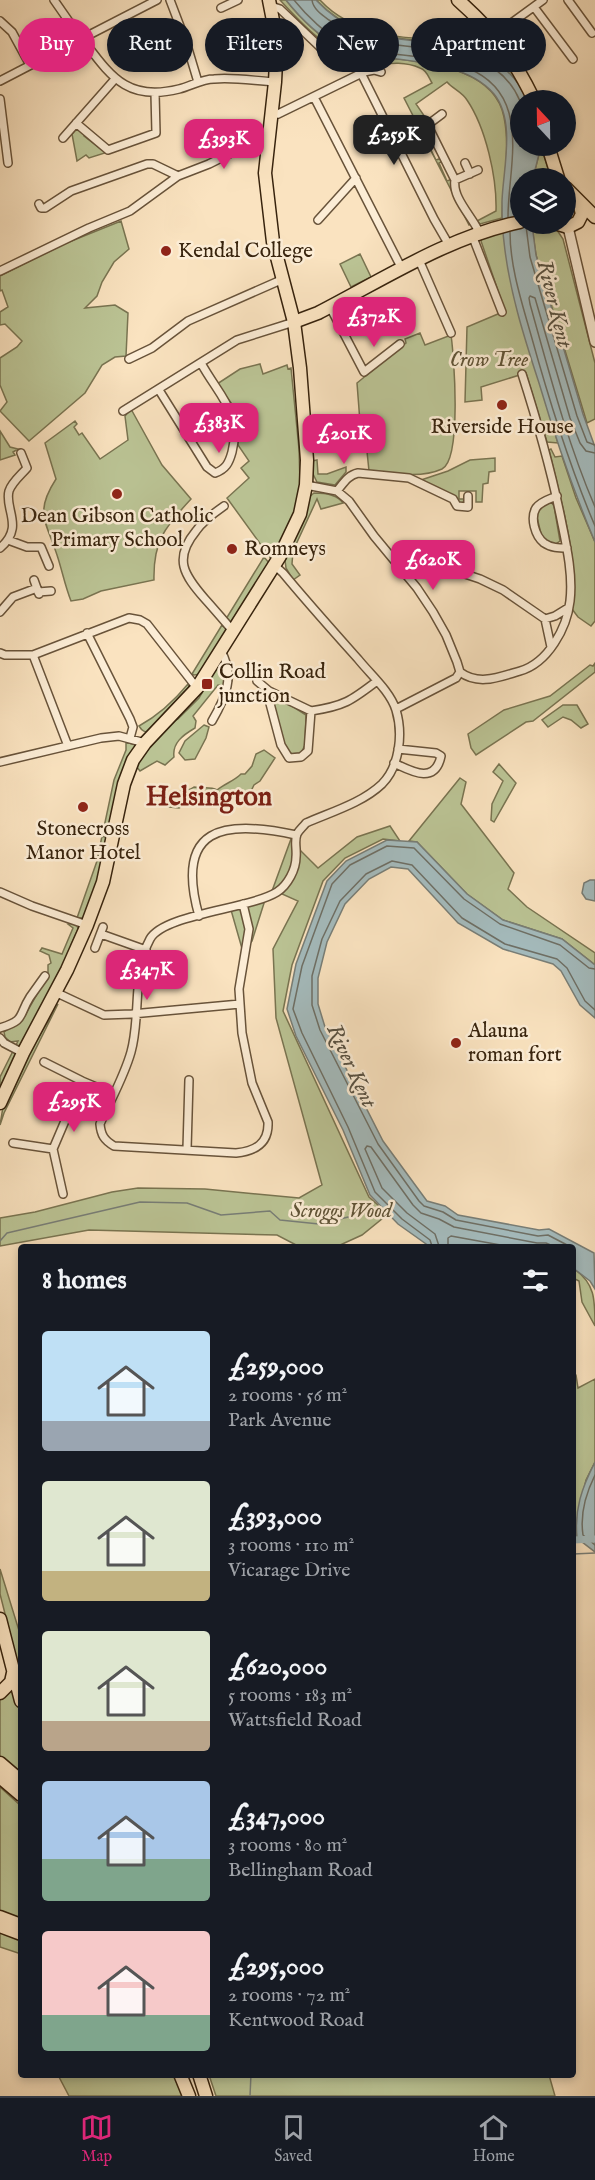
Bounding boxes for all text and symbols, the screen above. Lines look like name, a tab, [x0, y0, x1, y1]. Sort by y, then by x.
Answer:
chip: Buy	[18, 18, 95, 72]
chip: Rent	[107, 18, 193, 72]
chip: Filters	[205, 18, 304, 72]
chip: New	[316, 18, 399, 72]
chip: Apartment	[411, 18, 546, 72]
north arrow	[510, 90, 576, 156]
map controls	[510, 90, 576, 234]
pin: £259K	[352, 115, 436, 166]
pin: £393K	[182, 119, 266, 170]
text: £259K	[367, 122, 421, 147]
text: £393K	[198, 126, 250, 151]
button: layers	[510, 168, 576, 234]
place label: Kendal College	[178, 238, 313, 265]
marker: Kendal College	[159, 244, 173, 258]
water label: River Kent	[530, 257, 579, 352]
pin: £372K	[332, 297, 416, 348]
text: £372K	[347, 304, 401, 329]
park label: Crow Tree	[450, 347, 528, 374]
marker: Riverside House	[495, 398, 509, 412]
pin: £383K	[177, 403, 261, 454]
text: £383K	[193, 410, 245, 435]
pin: £201K	[302, 414, 386, 465]
place label: Riverside House	[430, 414, 574, 441]
text: £201K	[317, 421, 371, 446]
marker: Dean Gibson Catholic Primary School	[110, 487, 124, 501]
place label: Dean Gibson Catholic Primary School	[20, 503, 214, 554]
place label: Romneys	[244, 536, 326, 563]
pin: £620K	[391, 540, 475, 591]
marker: Romneys	[225, 542, 239, 556]
text: £620K	[405, 547, 461, 572]
place label: Collin Road junction	[217, 659, 326, 710]
marker: Collin Road junction	[200, 677, 214, 691]
district label: Helsington	[146, 781, 273, 815]
marker: Stonecross Manor Hotel	[76, 800, 90, 814]
place label: Stonecross Manor Hotel	[25, 816, 141, 867]
pin: £347K	[105, 950, 189, 1001]
text: £347K	[120, 957, 174, 982]
place label: Alauna roman fort	[467, 1018, 562, 1069]
water label: River Kent	[319, 1019, 383, 1113]
marker: Alauna roman fort	[449, 1036, 463, 1050]
pin: £295K	[32, 1082, 116, 1133]
text: £295K	[47, 1089, 101, 1114]
park label: Scroggs Wood	[290, 1198, 394, 1225]
text: 8 homes	[42, 1264, 127, 1297]
icon: filters	[519, 1264, 552, 1297]
text: £259,000	[228, 1350, 324, 1383]
icon: home	[90, 1355, 162, 1427]
text: 2 rooms · 56 m²	[228, 1383, 347, 1408]
text: Park Avenue	[228, 1408, 332, 1433]
text: £393,000	[228, 1500, 322, 1533]
icon: home	[90, 1505, 162, 1577]
text: 3 rooms · 110 m²	[228, 1533, 354, 1558]
text: Vicarage Drive	[228, 1558, 351, 1583]
text: £620,000	[228, 1650, 327, 1683]
icon: home	[90, 1655, 162, 1727]
text: 5 rooms · 183 m²	[228, 1683, 352, 1708]
text: Wattsfield Road	[228, 1708, 362, 1733]
text: £347,000	[228, 1800, 325, 1833]
icon: home	[90, 1805, 162, 1877]
text: 3 rooms · 80 m²	[228, 1833, 347, 1858]
text: Bellingham Road	[228, 1858, 373, 1883]
text: £295,000	[228, 1950, 324, 1983]
icon: home	[90, 1955, 162, 2027]
text: 2 rooms · 72 m²	[228, 1983, 350, 2008]
text: Kentwood Road	[228, 2008, 364, 2033]
tab: Map	[80, 2111, 113, 2167]
tab: Saved	[274, 2111, 312, 2167]
tab: Home	[473, 2111, 515, 2167]

